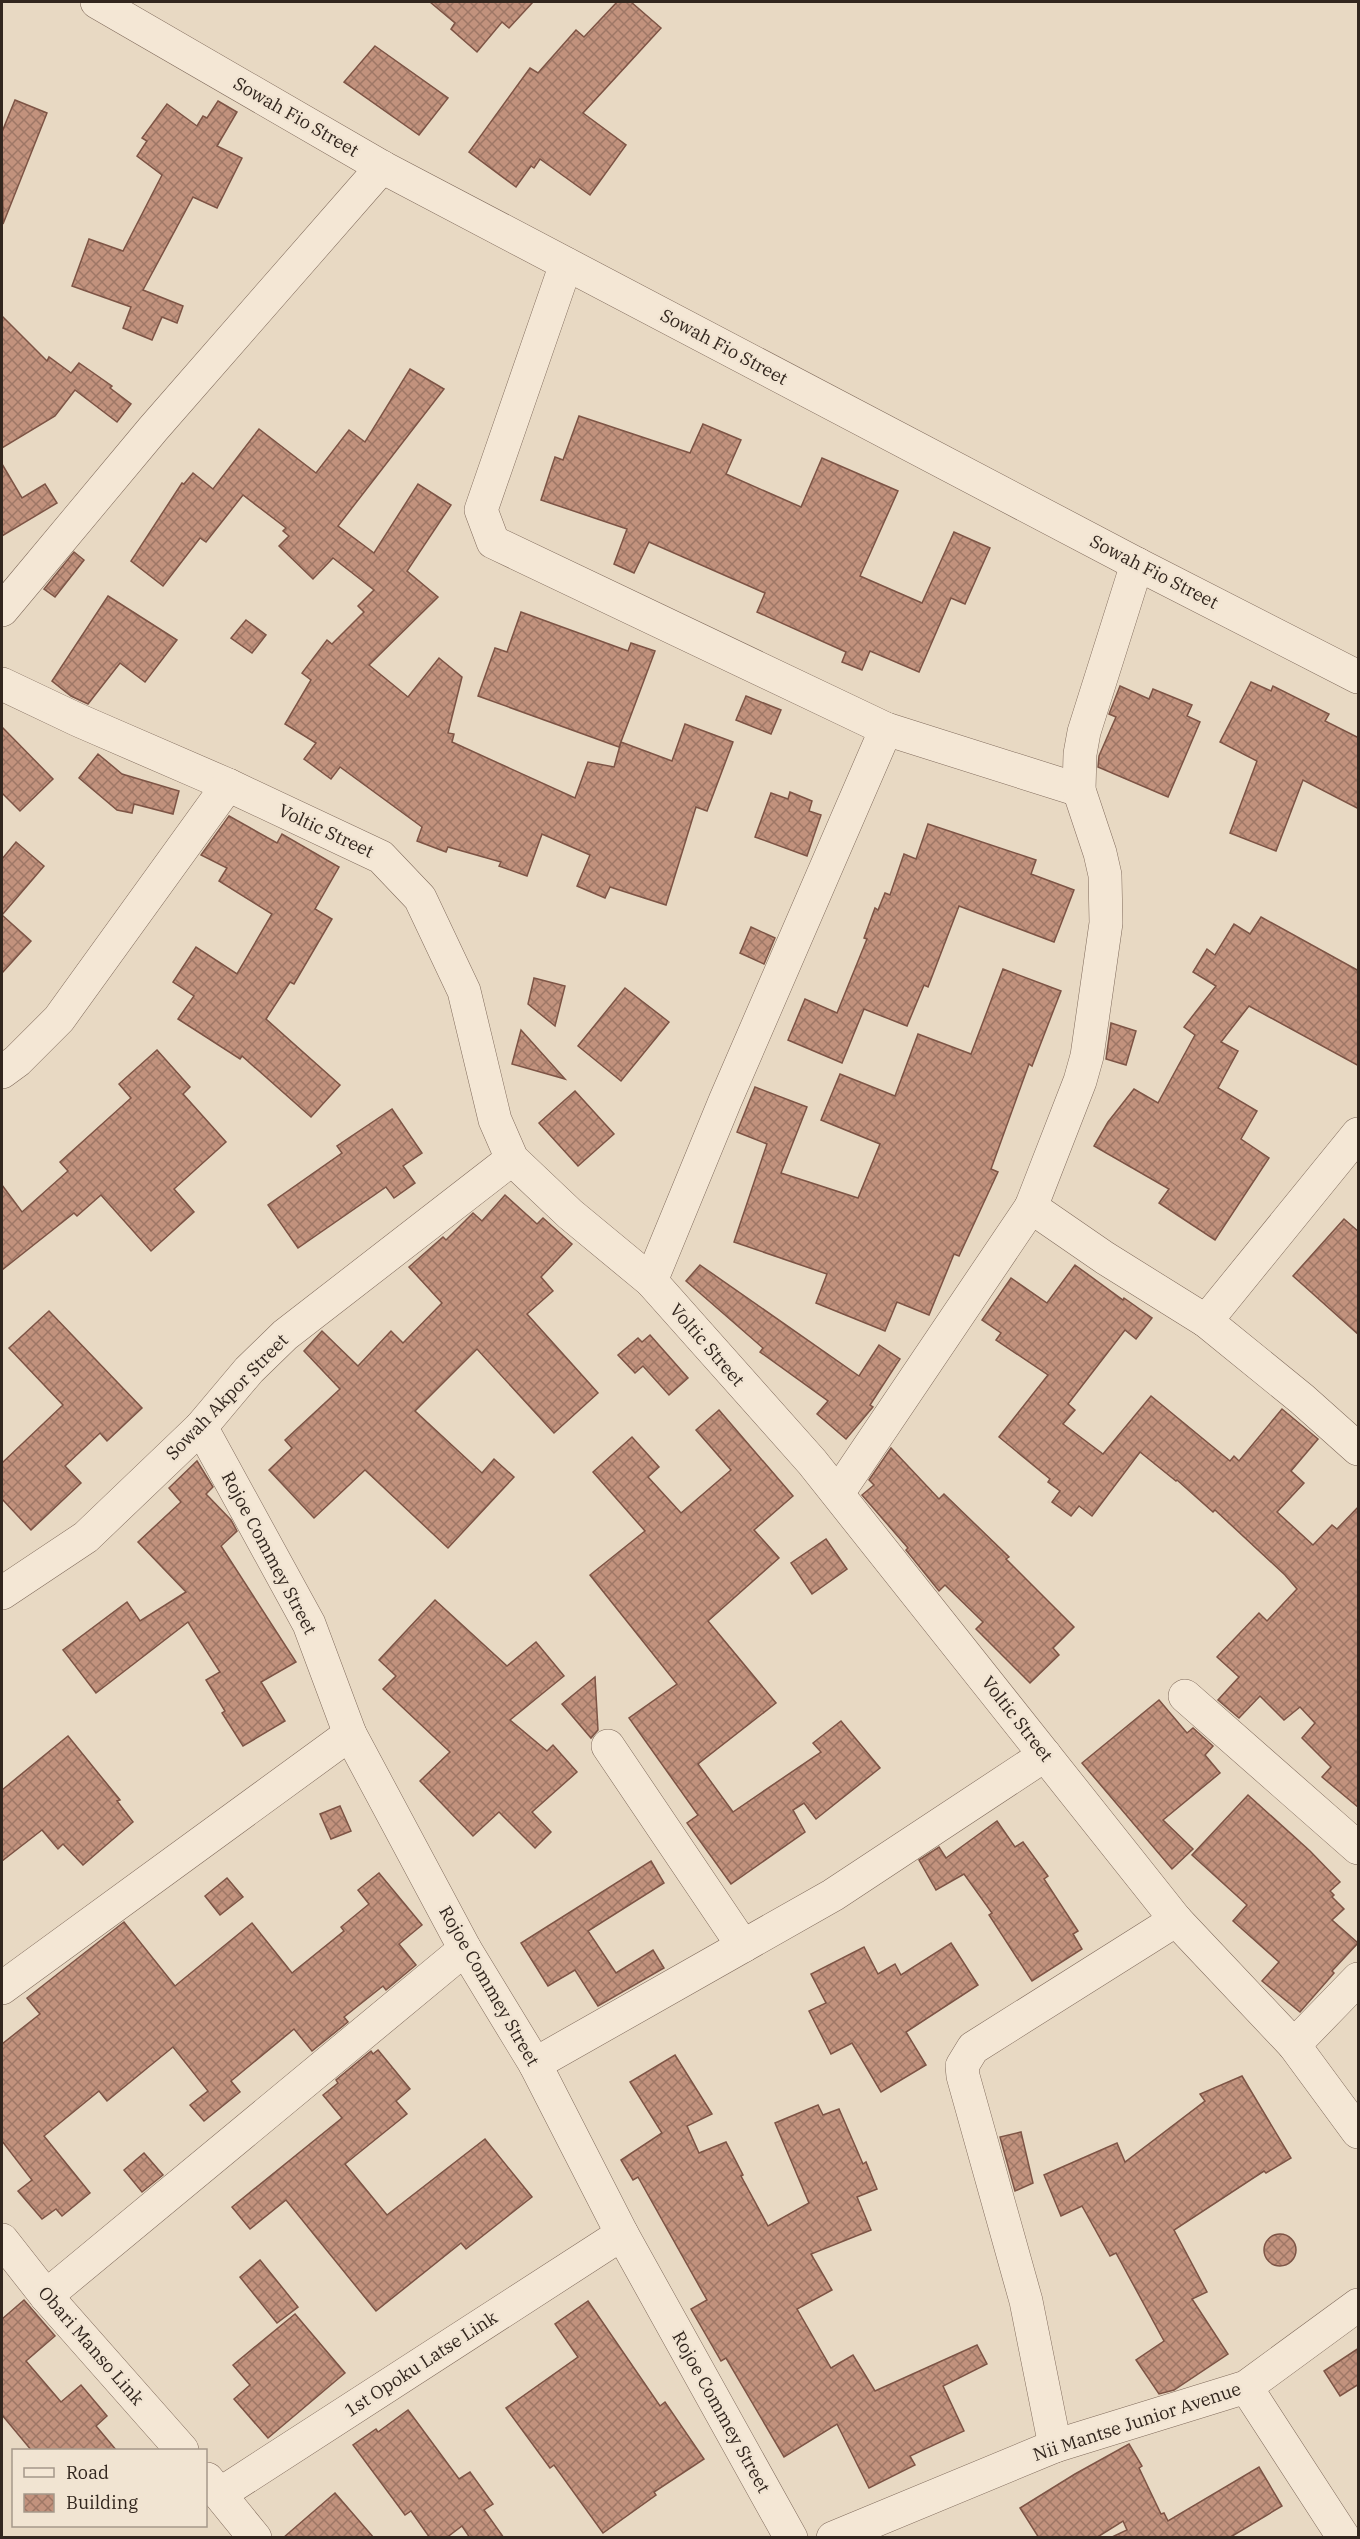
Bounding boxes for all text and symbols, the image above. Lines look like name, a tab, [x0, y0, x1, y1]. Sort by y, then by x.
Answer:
street label: Sowah Fio Street	[229, 71, 363, 162]
street label: Sowah Fio Street	[657, 303, 792, 390]
street label: Sowah Fio Street	[1086, 529, 1222, 614]
street label: Voltic Street	[275, 798, 378, 863]
street label: Voltic Street	[665, 1298, 750, 1391]
street label: Sowah Akpor Street	[161, 1329, 293, 1465]
street label: Rojoe Commey Street	[217, 1467, 322, 1638]
street label: Voltic Street	[977, 1671, 1058, 1766]
street label: Rojoe Commey Street	[434, 1901, 545, 2070]
street label: Obari Manso Link	[33, 2282, 150, 2410]
street label: 1st Opoku Latse Link	[340, 2305, 502, 2422]
street label: Rojoe Commey Street	[667, 2327, 775, 2497]
street label: Nii Mantse Junior Avenue	[1030, 2377, 1244, 2466]
legend	[12, 2449, 207, 2527]
text: Road	[66, 2461, 109, 2484]
text: Building	[66, 2491, 138, 2514]

